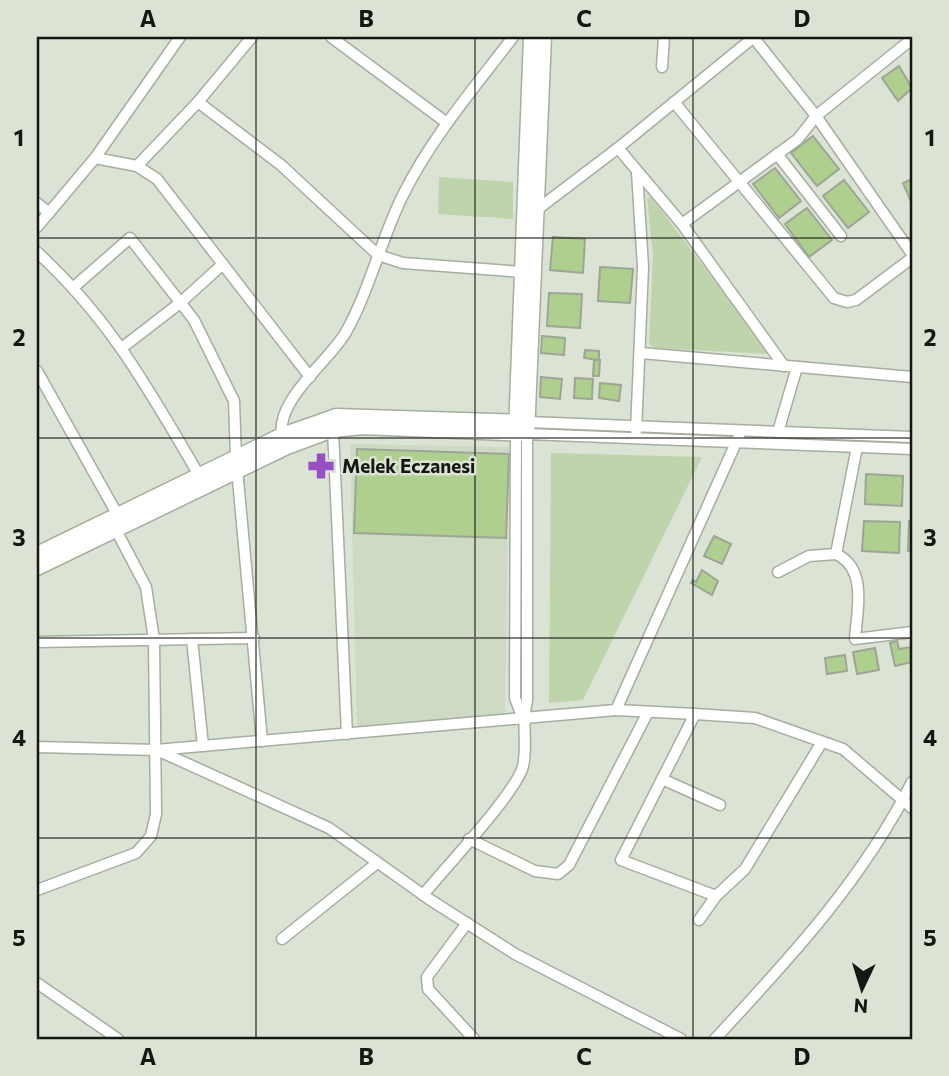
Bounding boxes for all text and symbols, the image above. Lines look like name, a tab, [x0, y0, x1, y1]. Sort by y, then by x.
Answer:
text: A	[140, 4, 157, 32]
text: B	[358, 4, 374, 32]
text: C	[576, 4, 592, 32]
text: D	[794, 4, 811, 32]
text: 1	[14, 123, 24, 151]
text: 1	[925, 123, 935, 151]
text: 2	[12, 323, 26, 351]
text: 2	[923, 323, 937, 351]
pharmacy icon: Melek Eczanesi	[306, 451, 336, 481]
place label: Melek Eczanesi	[342, 454, 475, 477]
text: 3	[12, 523, 26, 551]
text: 3	[923, 523, 937, 551]
text: 4	[12, 723, 26, 751]
text: 4	[923, 723, 937, 751]
text: 5	[12, 923, 26, 951]
text: 5	[923, 923, 937, 951]
north arrow	[827, 954, 897, 1024]
text: N	[853, 994, 869, 1018]
text: A	[140, 1042, 157, 1070]
text: B	[358, 1042, 374, 1070]
text: C	[576, 1042, 592, 1070]
text: D	[794, 1042, 811, 1070]

